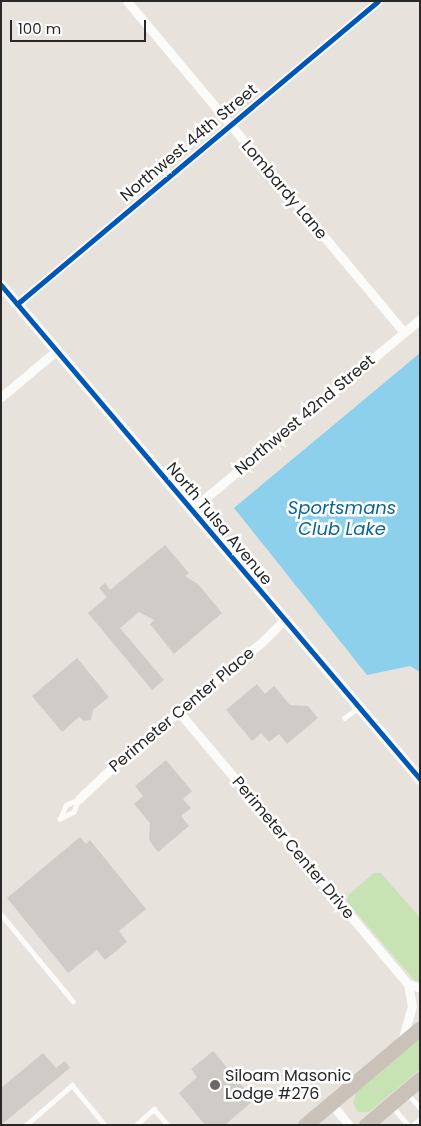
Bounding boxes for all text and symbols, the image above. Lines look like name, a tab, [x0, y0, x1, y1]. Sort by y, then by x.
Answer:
scale bar	[12, 10, 149, 42]
text: 100 m	[18, 18, 61, 39]
street label: Northwest 44th Street	[117, 80, 261, 206]
street label: Lombardy Lane	[237, 137, 331, 243]
street label: Northwest 42nd Street	[231, 351, 379, 479]
street label: North Tulsa Avenue	[162, 459, 276, 589]
water label: Sportsmans Club Lake	[288, 498, 396, 540]
street label: Perimeter Center Place	[106, 644, 258, 776]
street label: Perimeter Center Drive	[228, 773, 358, 923]
place label: Siloam Masonic Lodge #276	[225, 1066, 351, 1104]
marker: Siloam Masonic Lodge #276	[209, 1079, 221, 1091]

